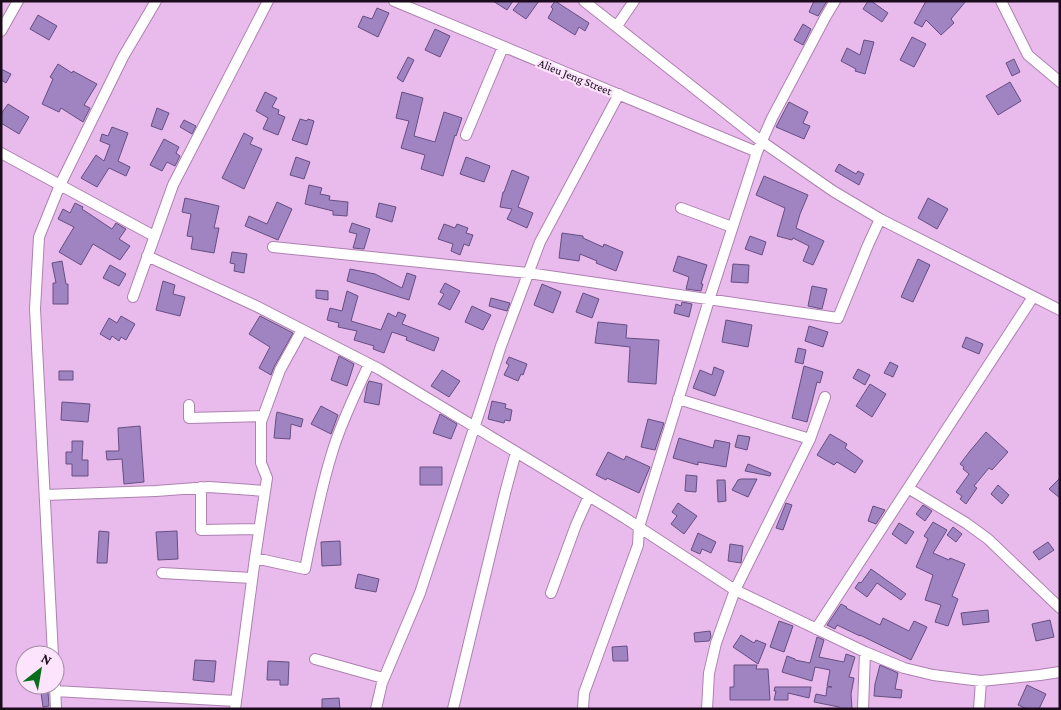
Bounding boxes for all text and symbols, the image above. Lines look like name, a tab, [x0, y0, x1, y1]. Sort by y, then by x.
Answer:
street label: Alieu Jeng Street	[536, 56, 615, 99]
north arrow	[15, 645, 65, 695]
text: N	[38, 650, 55, 668]

